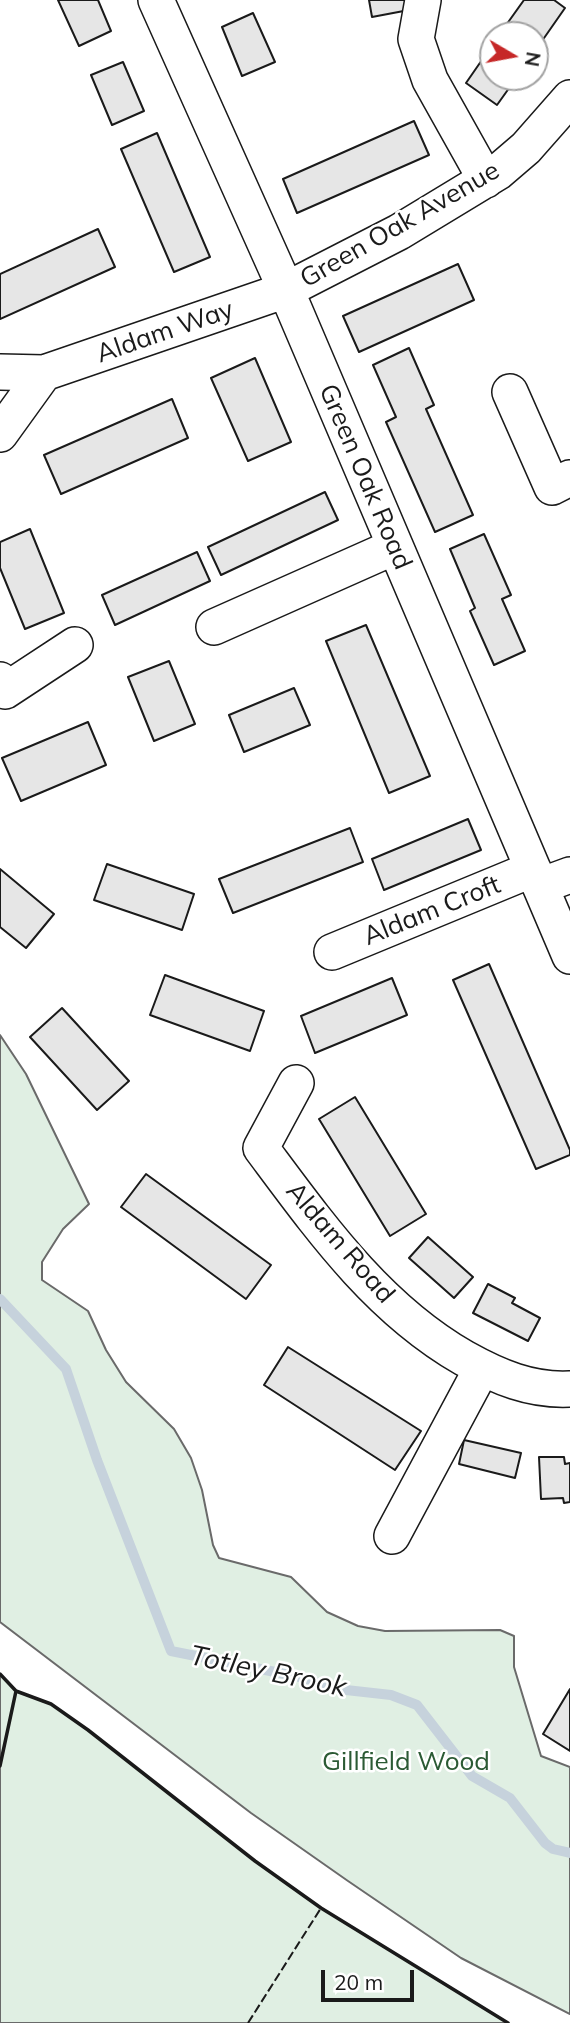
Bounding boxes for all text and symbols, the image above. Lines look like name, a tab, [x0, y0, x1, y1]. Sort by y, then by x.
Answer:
north arrow	[479, 21, 549, 91]
text: N	[520, 50, 546, 68]
street label: Green Oak Avenue	[295, 155, 505, 295]
street label: Aldam Way	[92, 294, 238, 370]
street label: Green Oak Road	[312, 380, 418, 574]
street label: Aldam Croft	[359, 869, 505, 953]
street label: Aldam Road	[279, 1176, 401, 1310]
water label: Totley Brook	[186, 1639, 350, 1705]
park label: Gillfield Wood	[322, 1746, 490, 1778]
scale bar	[325, 1956, 418, 2000]
text: 20 m	[334, 1969, 383, 1995]

